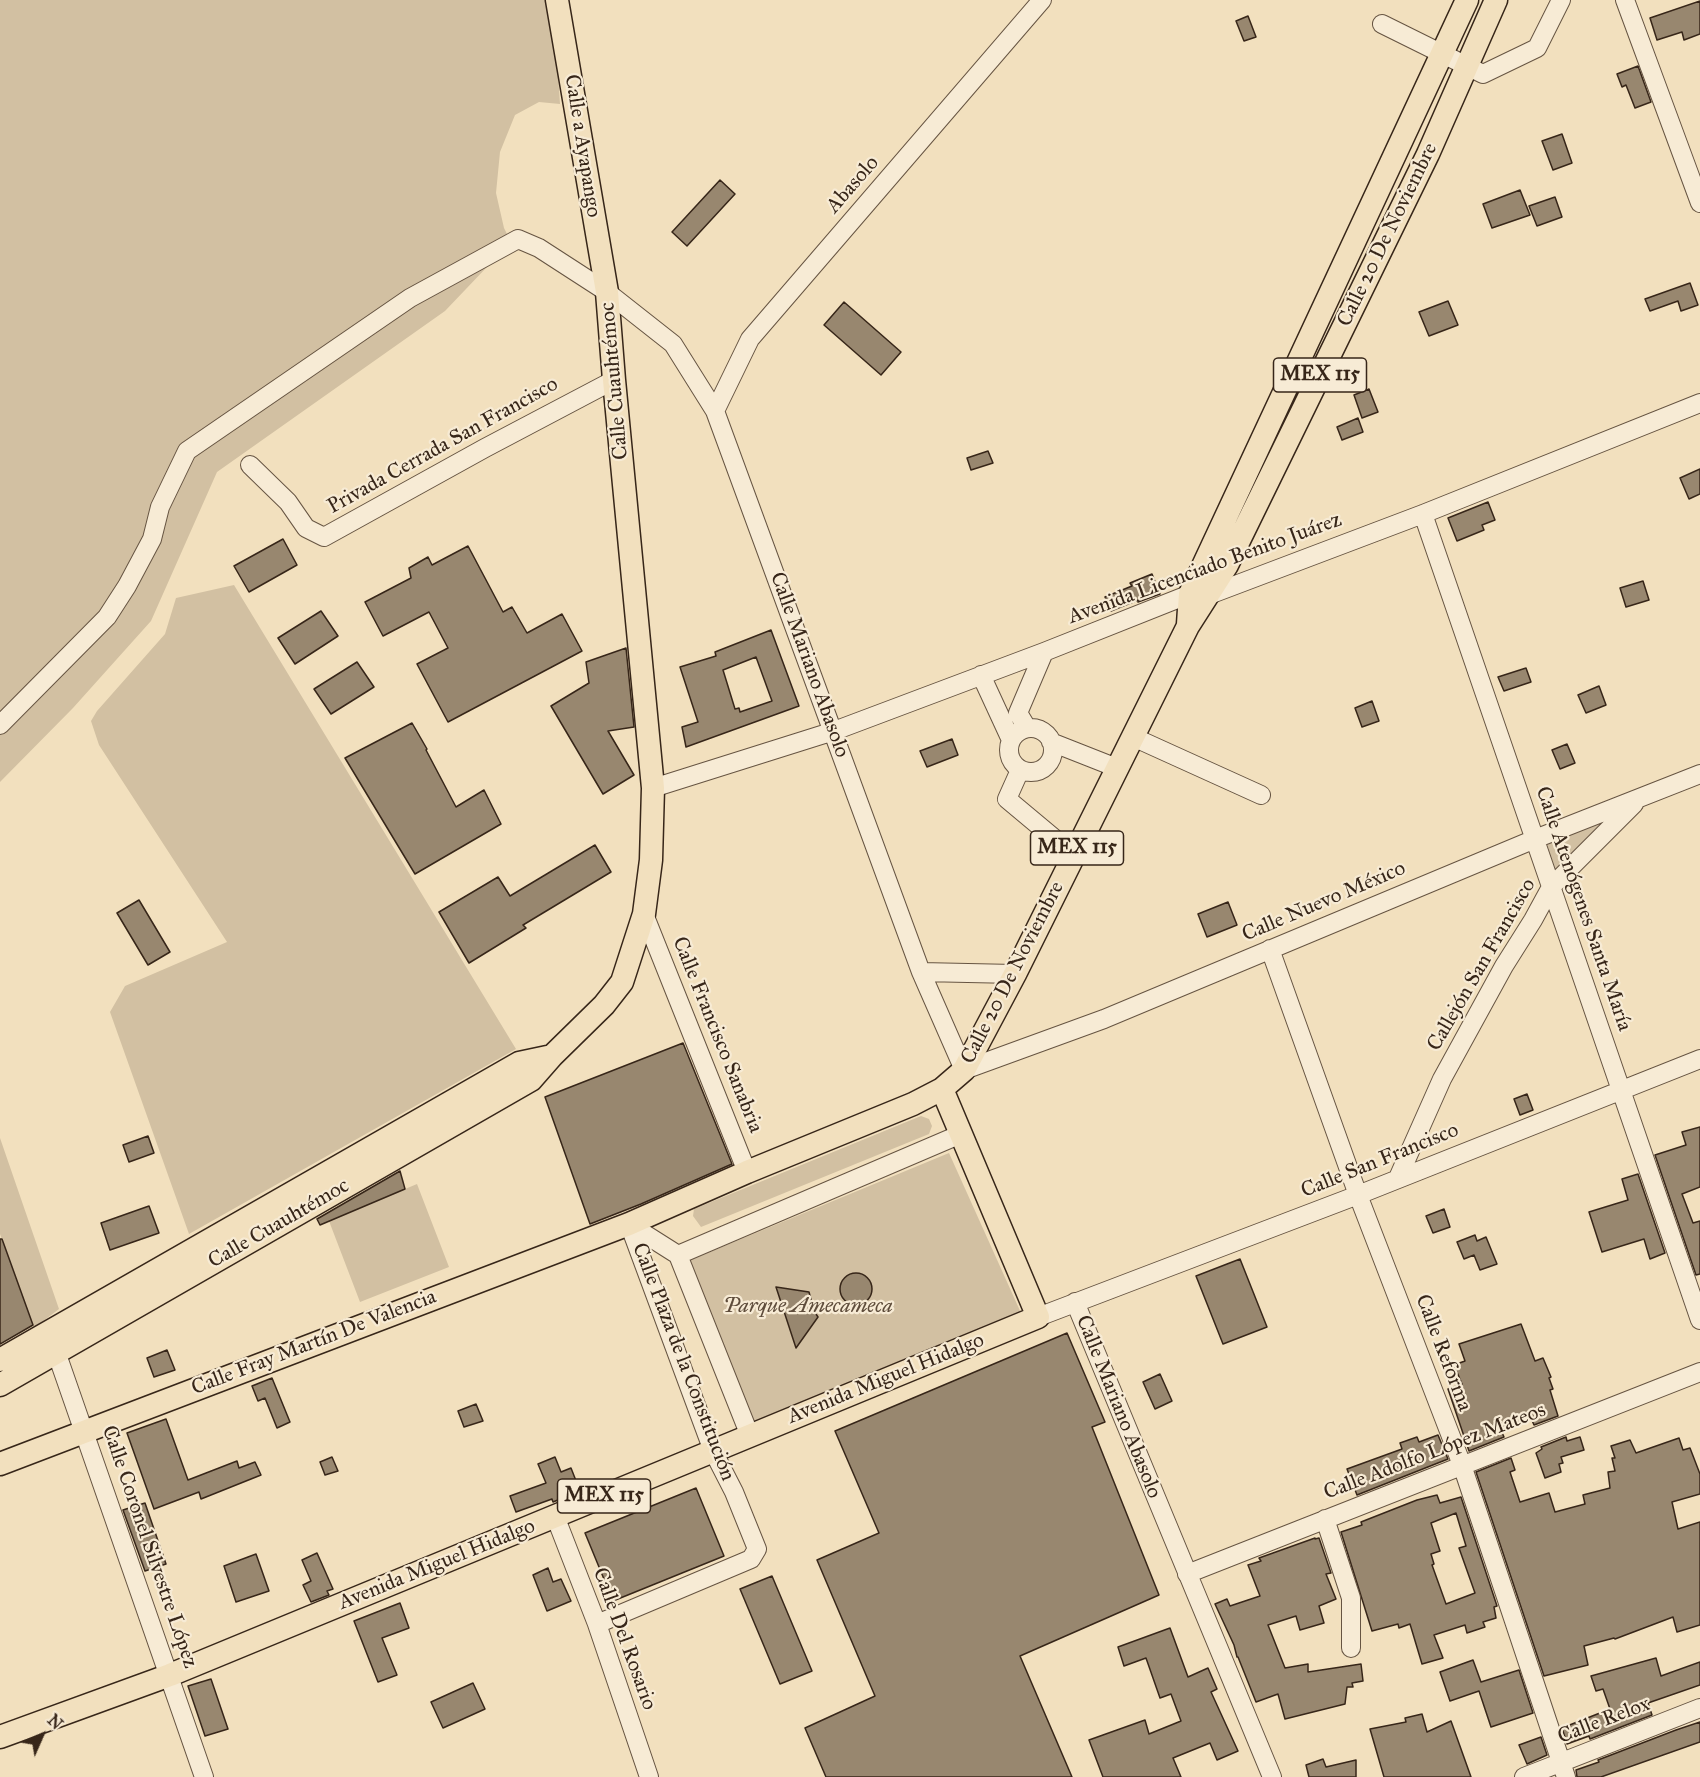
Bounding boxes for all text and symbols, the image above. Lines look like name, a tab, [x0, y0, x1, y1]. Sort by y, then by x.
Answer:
street label: Calle a Ayapango	[558, 73, 606, 219]
street label: Calle 20 De Noviembre	[1333, 139, 1443, 331]
street label: Abasolo	[821, 151, 885, 219]
street label: Calle Cuauhtémoc	[596, 301, 634, 461]
road number: MEX 115	[1274, 358, 1366, 392]
street label: Privada Cerrada San Francisco	[323, 372, 563, 520]
street label: Avenida Licenciado Benito Juárez	[1065, 508, 1345, 630]
street label: Calle Mariano Abasolo	[764, 569, 854, 761]
street label: Calle Atenógenes Santa María	[1529, 783, 1637, 1035]
road number: MEX 115	[1030, 831, 1124, 865]
street label: Calle Nuevo México	[1239, 856, 1409, 948]
street label: Callejón San Francisco	[1422, 874, 1542, 1056]
street label: Calle 20 De Noviembre	[956, 878, 1070, 1068]
street label: Calle Francisco Sanabria	[666, 933, 768, 1137]
street label: Calle San Francisco	[1297, 1118, 1463, 1204]
street label: Calle Cuauhtémoc	[204, 1174, 354, 1274]
street label: Calle Plaza de la Constitución	[626, 1240, 740, 1484]
street label: Calle Fray Martín De Valencia	[188, 1285, 440, 1401]
street label: Calle Reforma	[1409, 1291, 1477, 1415]
park label: Parque Amecameca	[723, 1294, 893, 1320]
street label: Calle Mariano Abasolo	[1070, 1312, 1166, 1502]
street label: Avenida Miguel Hidalgo	[784, 1328, 988, 1430]
street label: Calle Adolfo López Mateos	[1320, 1398, 1550, 1506]
street label: Calle Coronel Silvestre López	[96, 1422, 202, 1672]
road number: MEX 115	[558, 1479, 650, 1513]
street label: Avenida Miguel Hidalgo	[335, 1514, 539, 1616]
street label: Calle Del Rosario	[587, 1564, 661, 1714]
street label: Calle Relox	[1554, 1692, 1654, 1750]
north arrow	[12, 1705, 72, 1765]
text: N	[44, 1710, 67, 1733]

